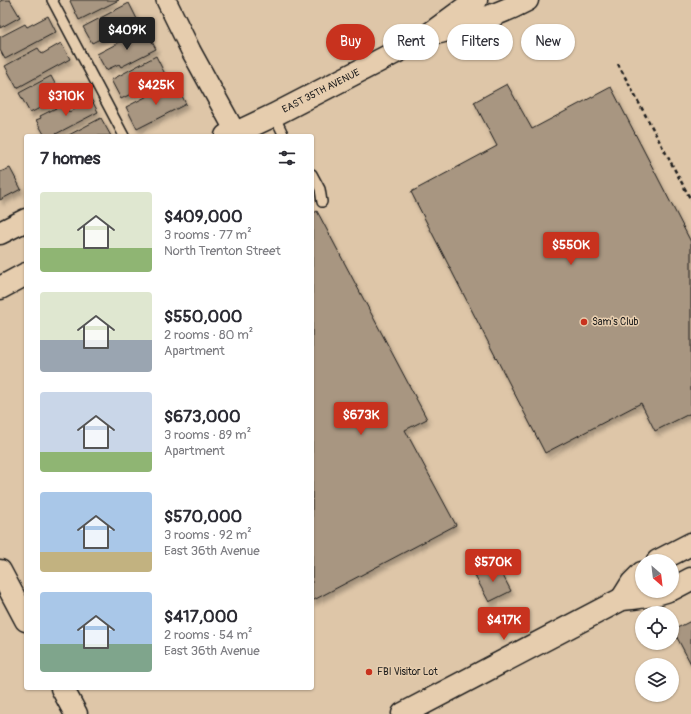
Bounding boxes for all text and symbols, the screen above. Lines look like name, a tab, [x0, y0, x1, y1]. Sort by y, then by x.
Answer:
pin: $409K	[99, 17, 155, 51]
text: $409K	[108, 22, 146, 38]
chip: Buy	[326, 24, 375, 60]
chip: Rent	[383, 24, 439, 60]
chip: Filters	[447, 24, 513, 60]
chip: New	[521, 24, 575, 60]
street label: EAST 35TH AVENUE	[280, 66, 362, 116]
pin: $425K	[128, 72, 184, 106]
text: $425K	[138, 77, 174, 93]
pin: $310K	[38, 83, 94, 117]
text: $310K	[48, 88, 84, 104]
icon: filters	[276, 147, 298, 169]
text: 7 homes	[40, 148, 100, 169]
text: $409,000	[164, 206, 243, 227]
icon: home	[72, 208, 120, 256]
text: 3 rooms · 77 m²	[164, 227, 252, 243]
pin: $550K	[543, 232, 599, 266]
text: $550K	[552, 237, 590, 253]
text: North Trenton Street	[164, 243, 281, 259]
text: $550,000	[164, 306, 242, 327]
icon: home	[72, 308, 120, 356]
place label: Sam's Club	[592, 316, 639, 328]
marker: Sam's Club	[579, 317, 589, 327]
text: 2 rooms · 80 m²	[164, 327, 253, 343]
text: Apartment	[164, 343, 225, 359]
pin: $673K	[333, 402, 389, 436]
text: $673,000	[164, 406, 241, 427]
text: $673K	[343, 407, 379, 423]
icon: home	[72, 408, 120, 456]
text: 3 rooms · 89 m²	[164, 427, 251, 443]
text: Apartment	[164, 443, 225, 459]
text: $570,000	[164, 506, 242, 527]
icon: home	[72, 508, 120, 556]
text: 3 rooms · 92 m²	[164, 527, 252, 543]
text: East 36th Avenue	[164, 543, 260, 559]
pin: $570K	[465, 549, 521, 583]
text: $570K	[474, 554, 512, 570]
north arrow	[635, 554, 679, 598]
map controls	[635, 554, 679, 702]
text: $417,000	[164, 606, 238, 627]
button: locate	[635, 606, 679, 650]
pin: $417K	[476, 607, 532, 641]
icon: home	[72, 608, 120, 656]
text: $417K	[487, 612, 521, 628]
text: 2 rooms · 54 m²	[164, 627, 252, 643]
text: East 36th Avenue	[164, 643, 260, 659]
button: layers	[635, 658, 679, 702]
place label: FBI Visitor Lot	[377, 666, 439, 678]
marker: FBI Visitor Lot	[364, 667, 374, 677]

